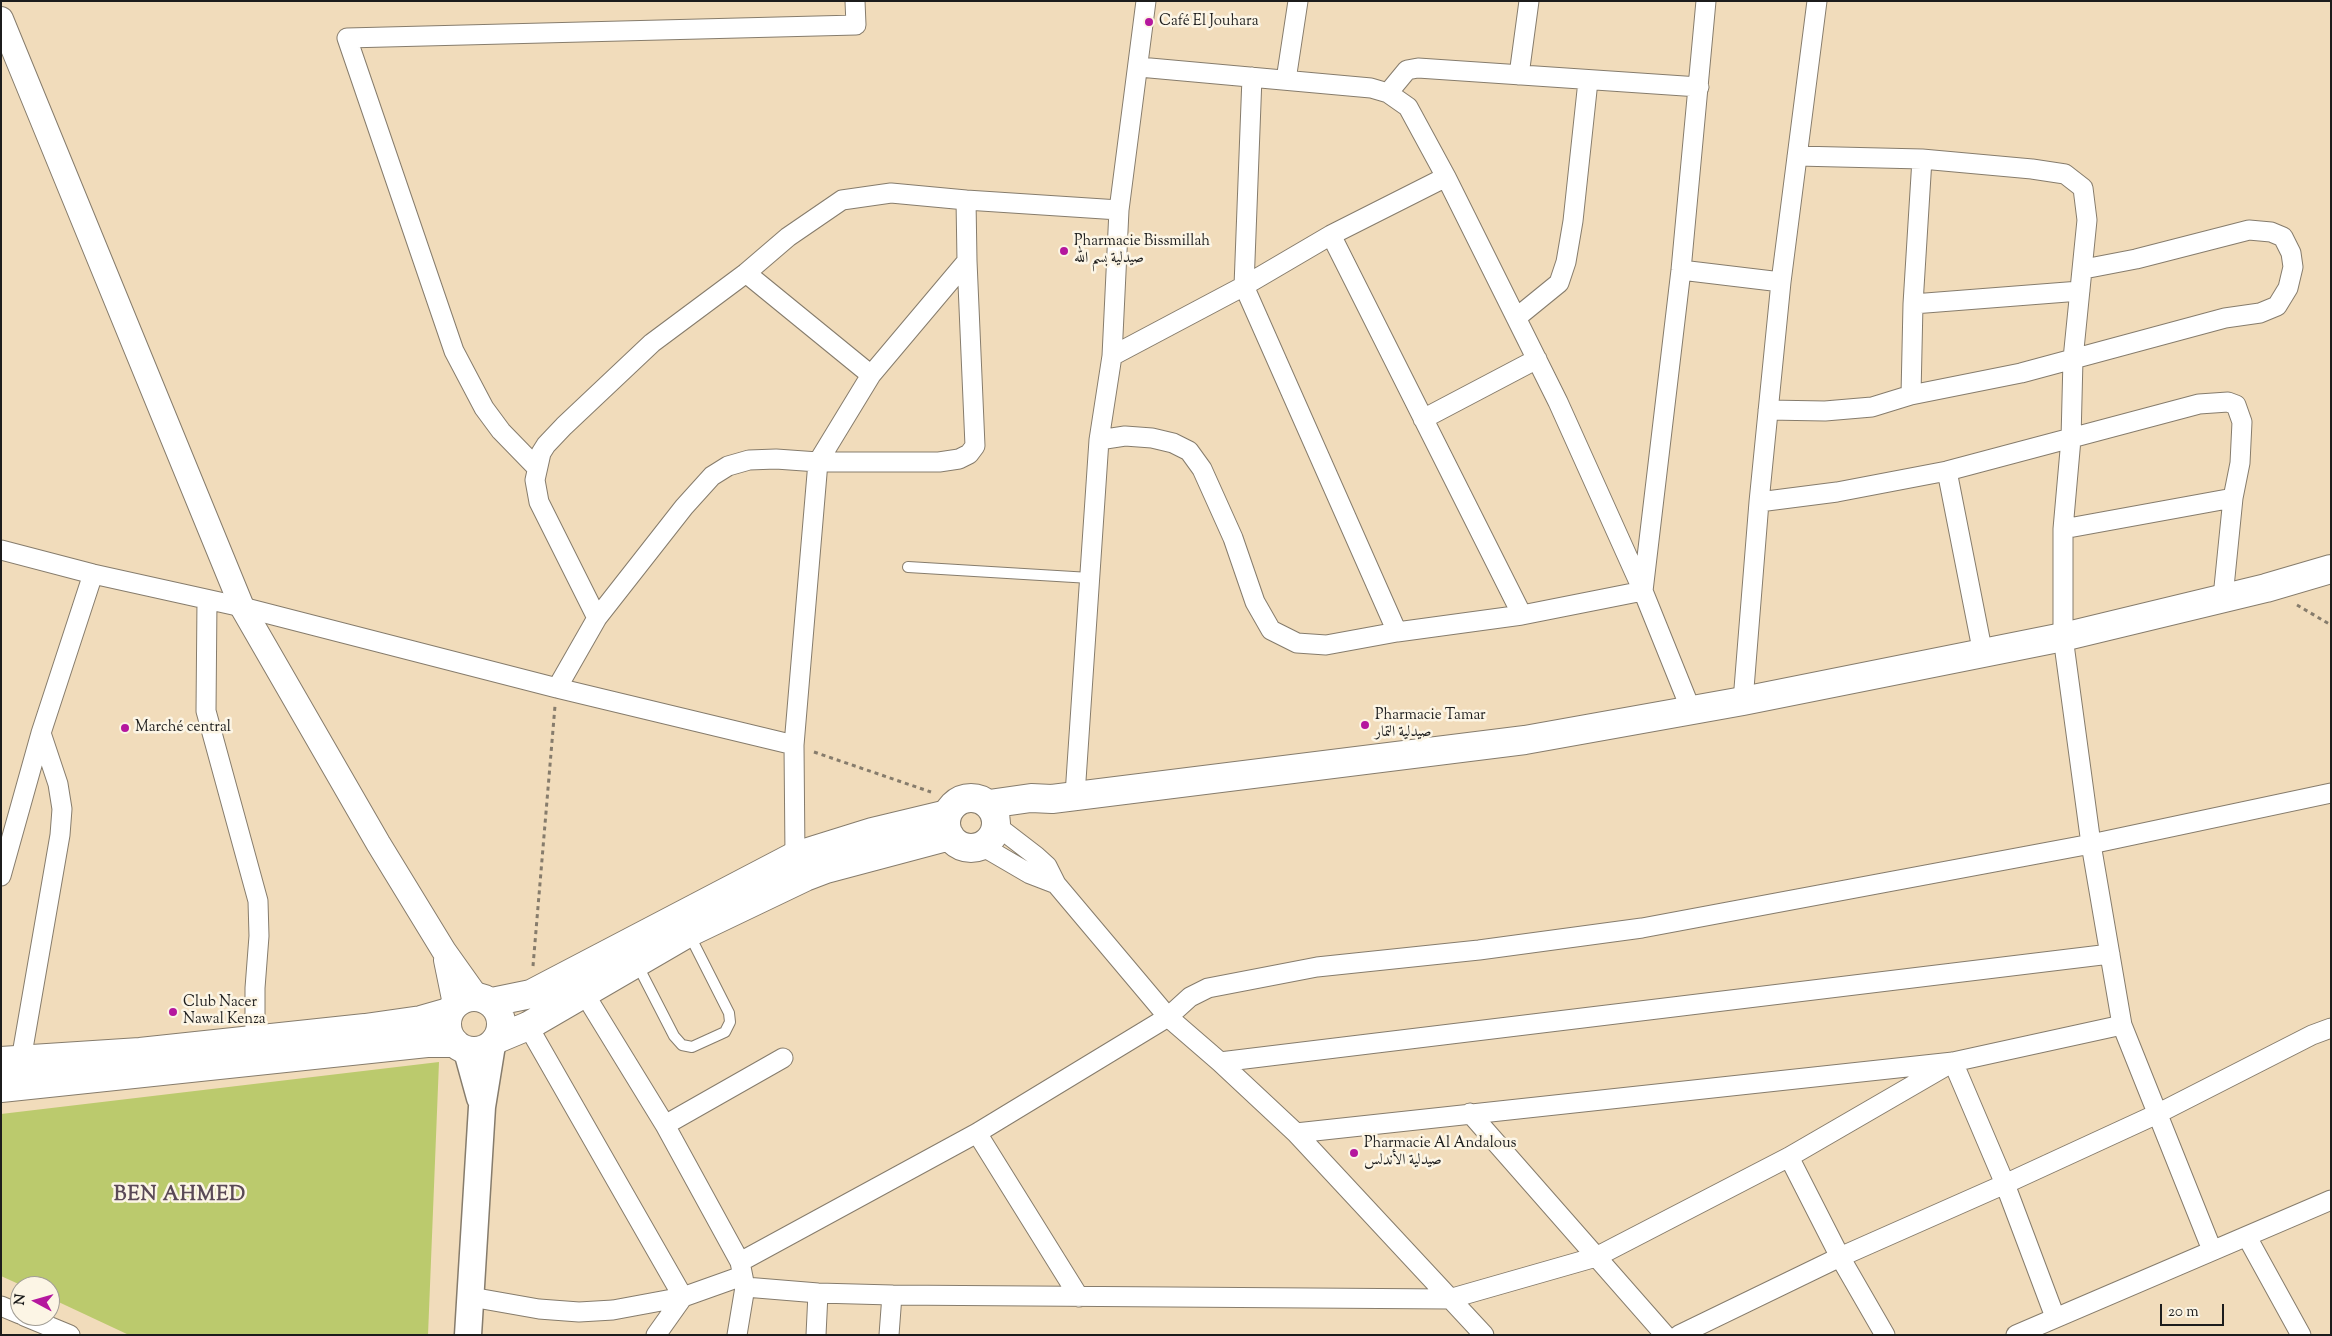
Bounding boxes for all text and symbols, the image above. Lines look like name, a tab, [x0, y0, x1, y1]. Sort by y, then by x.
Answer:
place label: Café El Jouhara	[1159, 13, 1259, 31]
marker: Café El Jouhara	[1143, 16, 1155, 28]
place label: Pharmacie Bissmillah صيدلية بسم الله	[1074, 233, 1210, 268]
marker: Pharmacie Bissmillah صيدلية بسم الله	[1058, 245, 1070, 257]
place label: Pharmacie Tamar صيدلية التمار	[1375, 707, 1486, 742]
place label: Marché central	[135, 719, 231, 737]
marker: Pharmacie Tamar صيدلية التمار	[1359, 719, 1371, 731]
marker: Marché central	[119, 722, 131, 734]
place label: Club Nacer Nawal Kenza	[183, 994, 266, 1029]
marker: Club Nacer Nawal Kenza	[167, 1006, 179, 1018]
place label: Pharmacie Al Andalous صيدلية الأندلس	[1364, 1135, 1516, 1170]
marker: Pharmacie Al Andalous صيدلية الأندلس	[1348, 1147, 1360, 1159]
district label: BEN AHMED	[113, 1185, 247, 1209]
north arrow	[10, 1276, 60, 1326]
text: N	[11, 1293, 32, 1306]
scale bar	[2162, 1294, 2226, 1326]
text: 20 m	[2168, 1302, 2199, 1323]

